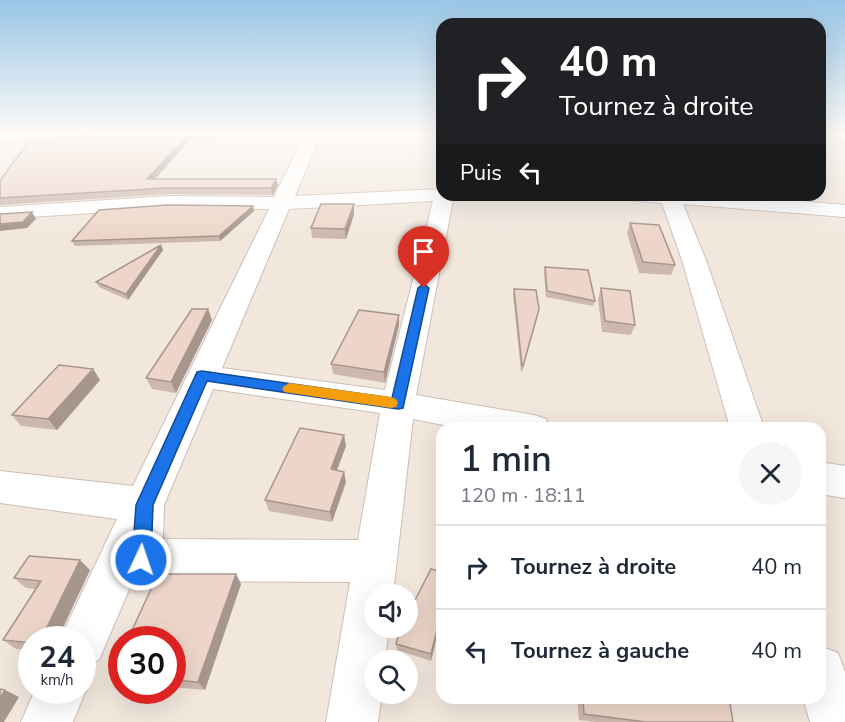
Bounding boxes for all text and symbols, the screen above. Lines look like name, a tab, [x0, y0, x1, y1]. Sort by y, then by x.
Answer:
text: 40 m	[559, 34, 658, 91]
icon: right	[460, 42, 538, 120]
text: Tournez à droite	[559, 88, 754, 125]
icon: left	[514, 156, 547, 189]
text: Puis	[460, 158, 502, 188]
pin	[398, 226, 449, 288]
icon: arrive	[407, 235, 440, 268]
text: 1 min	[460, 435, 552, 484]
button: close	[739, 442, 802, 505]
text: 120 m · 18:11	[460, 482, 586, 509]
position arrow	[109, 528, 173, 592]
icon: right	[460, 551, 493, 584]
text: Tournez à droite	[511, 552, 676, 582]
text: 40 m	[751, 552, 802, 582]
map controls	[364, 584, 418, 704]
button: sound	[364, 584, 418, 638]
speed limit sign: 30	[108, 626, 186, 704]
icon: left	[460, 635, 493, 668]
text: Tournez à gauche	[511, 636, 689, 666]
text: 40 m	[751, 636, 802, 666]
text: 24	[39, 637, 75, 678]
button: search	[364, 650, 418, 704]
text: km/h	[40, 670, 74, 690]

